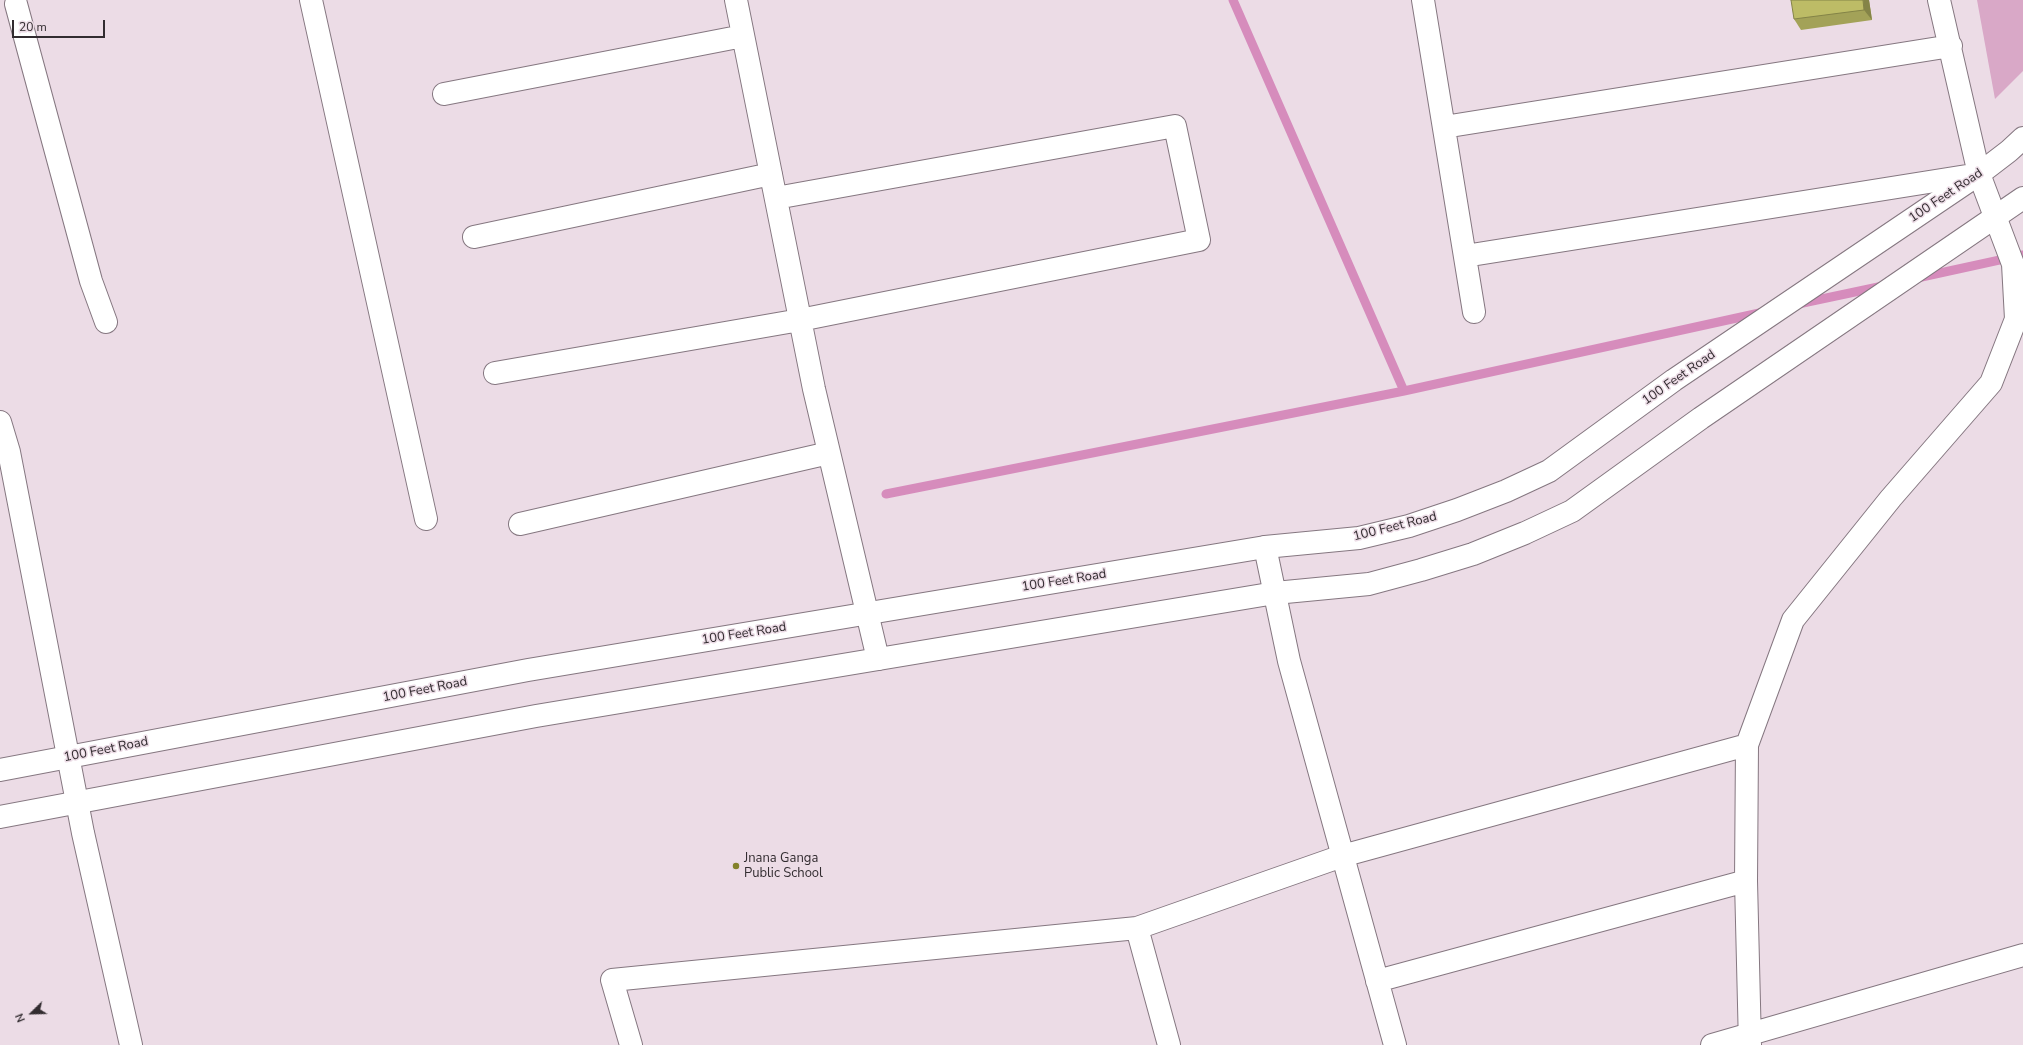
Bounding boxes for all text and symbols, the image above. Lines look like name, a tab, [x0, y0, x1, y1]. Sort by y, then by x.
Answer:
scale bar	[14, 12, 107, 38]
text: 20 m	[19, 19, 47, 35]
street label: 100 Feet Road	[1906, 166, 1986, 226]
street label: 100 Feet Road	[1639, 347, 1719, 409]
street label: 100 Feet Road	[1352, 509, 1438, 545]
street label: 100 Feet Road	[1021, 567, 1107, 595]
street label: 100 Feet Road	[701, 620, 787, 648]
street label: 100 Feet Road	[382, 674, 468, 706]
street label: 100 Feet Road	[63, 734, 149, 766]
place label: Jnana Ganga Public School	[744, 851, 823, 882]
marker: Jnana Ganga Public School	[731, 861, 741, 871]
north arrow	[12, 993, 52, 1033]
text: N	[12, 1011, 29, 1025]

